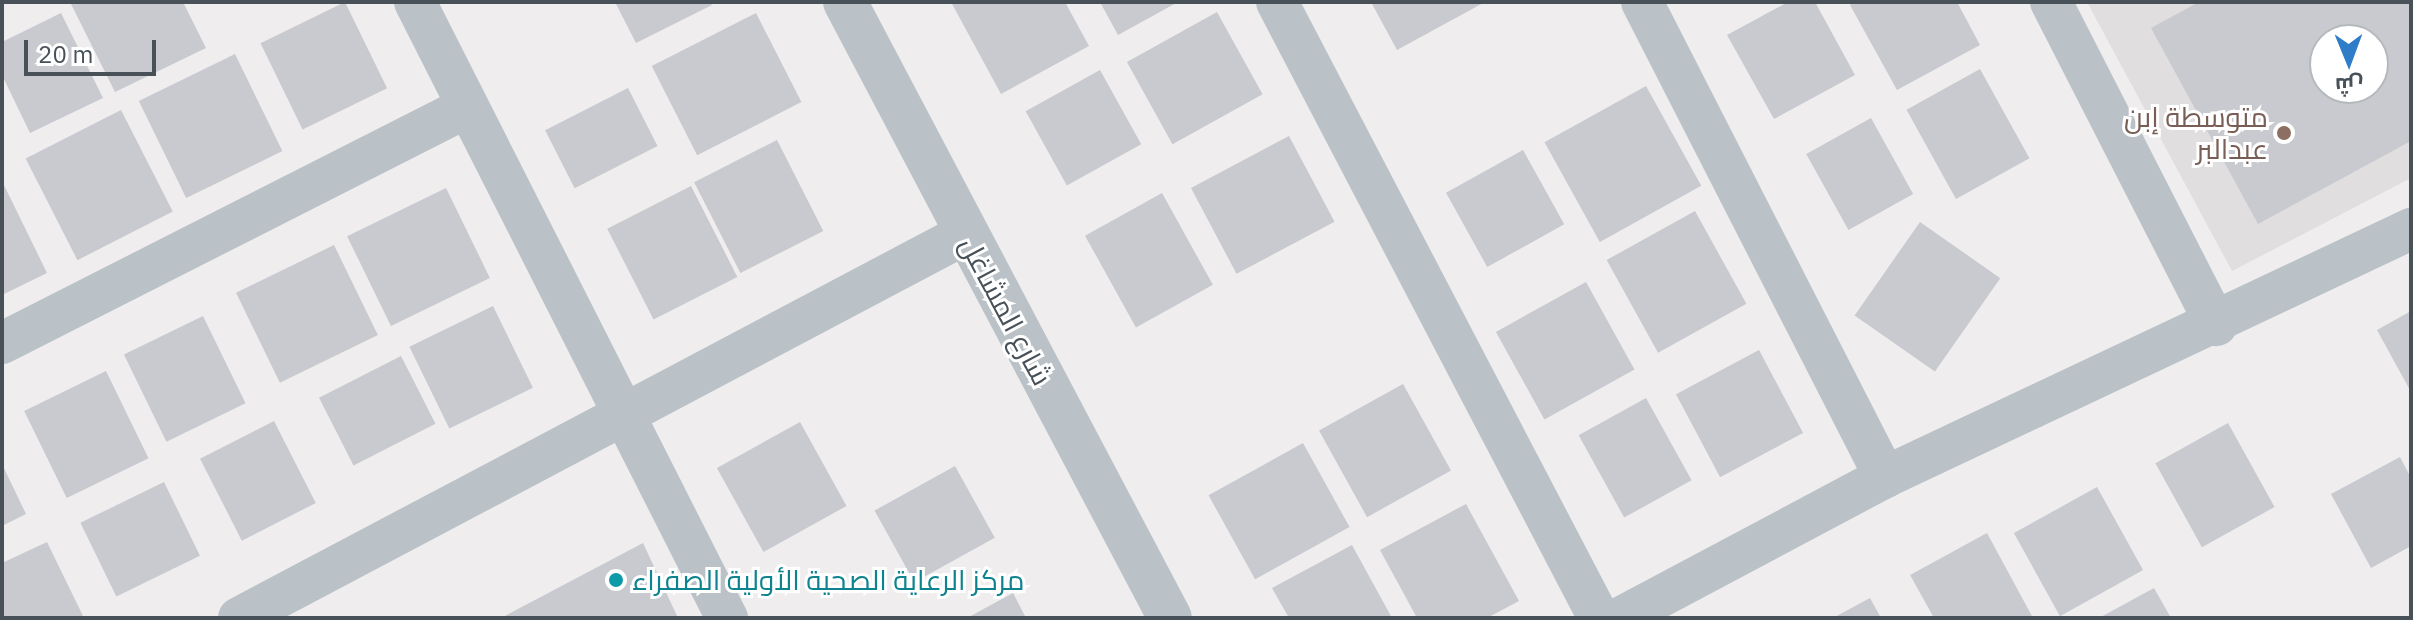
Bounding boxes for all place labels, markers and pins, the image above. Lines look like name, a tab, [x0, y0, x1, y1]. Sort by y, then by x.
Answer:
place label: متوسطة إبن عبدالبر	[2124, 100, 2268, 166]
marker: متوسطة إبن عبدالبر	[2275, 124, 2293, 142]
place label: مركز الرعاية الصحية الأولية الصفراء	[632, 563, 1024, 597]
marker: مركز الرعاية الصحية الأولية الصفراء	[607, 571, 625, 589]

